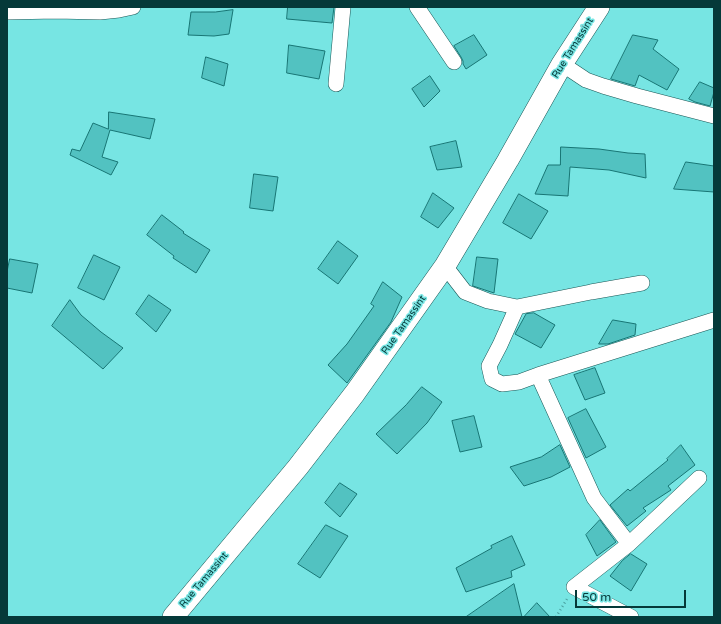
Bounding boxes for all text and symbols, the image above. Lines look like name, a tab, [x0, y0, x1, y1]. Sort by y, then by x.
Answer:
street label: Rue Tamassint	[550, 16, 596, 80]
street label: Rue Tamassint	[379, 293, 429, 357]
street label: Rue Tamassint	[177, 550, 231, 610]
scale bar	[577, 582, 688, 608]
text: 50 m	[582, 590, 611, 604]

